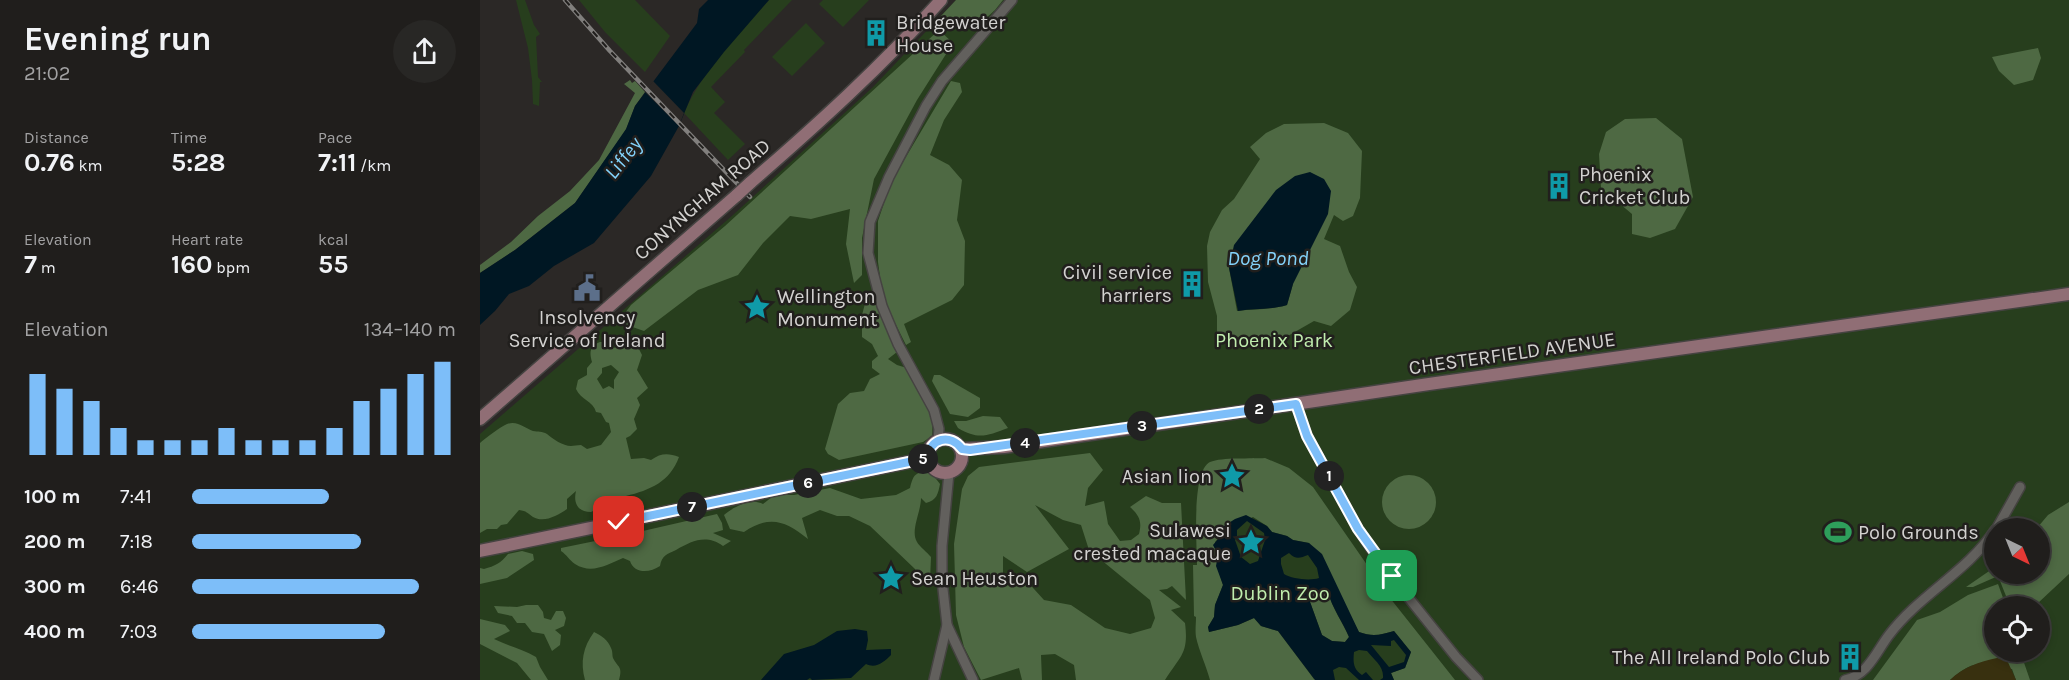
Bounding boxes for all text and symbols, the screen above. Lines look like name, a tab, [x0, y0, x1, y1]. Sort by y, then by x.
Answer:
place label: Bridgewater House	[896, 11, 1006, 57]
building icon: Bridgewater House	[861, 18, 891, 48]
text: Evening run	[24, 20, 212, 58]
button: share	[393, 20, 456, 83]
text: 21:02	[24, 62, 70, 85]
text: Distance	[24, 128, 89, 147]
text: Time	[171, 128, 207, 147]
text: Pace	[318, 128, 352, 147]
water label: Liffey	[599, 132, 647, 184]
street label: CONYNGHAM ROAD	[630, 134, 775, 265]
text: 0.76	[24, 147, 75, 178]
text: 5:28	[171, 147, 226, 178]
text: 7:11	[318, 147, 356, 178]
text: km	[75, 156, 103, 175]
text: /km	[356, 156, 391, 175]
place label: Phoenix Cricket Club	[1579, 163, 1690, 209]
building icon: Phoenix Cricket Club	[1544, 171, 1574, 201]
text: Elevation	[24, 230, 92, 249]
text: Heart rate	[171, 230, 243, 249]
text: kcal	[318, 230, 349, 249]
water label: Dog Pond	[1227, 246, 1309, 270]
text: 7	[24, 249, 37, 280]
text: 160	[171, 249, 213, 280]
text: 55	[318, 249, 348, 280]
text: m	[37, 258, 56, 277]
text: bpm	[213, 258, 250, 277]
place label: Civil service harriers	[1063, 261, 1172, 307]
building icon: Civil service harriers	[1177, 269, 1207, 299]
public building icon: Insolvency Service of Ireland	[572, 273, 602, 303]
place label: Wellington Monument	[777, 285, 878, 331]
place icon: Wellington Monument	[742, 292, 772, 322]
place label: Insolvency Service of Ireland	[508, 306, 666, 352]
text: Elevation	[24, 318, 109, 341]
text: 134–140 m	[364, 318, 456, 341]
street label: CHESTERFIELD AVENUE	[1407, 328, 1617, 379]
park label: Phoenix Park	[1215, 329, 1333, 352]
pin: 2	[1244, 394, 1274, 424]
text: 2	[1254, 399, 1264, 418]
pin: 3	[1127, 411, 1157, 441]
text: 3	[1137, 416, 1147, 435]
pin: 4	[1010, 428, 1040, 458]
text: 4	[1020, 433, 1030, 452]
pin: 5	[908, 444, 938, 474]
text: 5	[918, 449, 928, 468]
place icon: Asian lion	[1217, 461, 1247, 491]
pin: 1	[1314, 461, 1344, 491]
place label: Asian lion	[1122, 465, 1212, 488]
text: 1	[1326, 466, 1332, 485]
pin: 6	[793, 468, 823, 498]
text: 6	[803, 473, 813, 492]
text: 100 m	[24, 485, 80, 508]
text: 7:41	[120, 485, 152, 508]
pin: 7	[677, 492, 707, 522]
pin	[593, 496, 644, 547]
text: 7	[688, 497, 696, 516]
icon: check	[602, 505, 635, 538]
sports icon: Polo Grounds	[1823, 517, 1853, 547]
north arrow	[1984, 518, 2050, 584]
map controls	[1984, 518, 2050, 662]
place label: Sulawesi crested macaque	[1073, 519, 1231, 565]
place label: Polo Grounds	[1858, 521, 1979, 544]
place icon: Sulawesi crested macaque	[1236, 527, 1266, 557]
text: 200 m	[24, 530, 85, 553]
text: 7:18	[120, 530, 153, 553]
pin	[1366, 550, 1417, 601]
icon: arrive	[1375, 559, 1408, 592]
place icon: Sean Heuston	[876, 563, 906, 593]
place label: Sean Heuston	[911, 567, 1038, 590]
text: 300 m	[24, 575, 86, 598]
text: 6:46	[120, 575, 159, 598]
park label: Dublin Zoo	[1230, 582, 1330, 605]
button: locate	[1984, 596, 2050, 662]
text: 400 m	[24, 620, 85, 643]
text: 7:03	[120, 620, 158, 643]
building icon: The All Ireland Polo Club	[1835, 642, 1865, 672]
place label: The All Ireland Polo Club	[1612, 646, 1830, 669]

